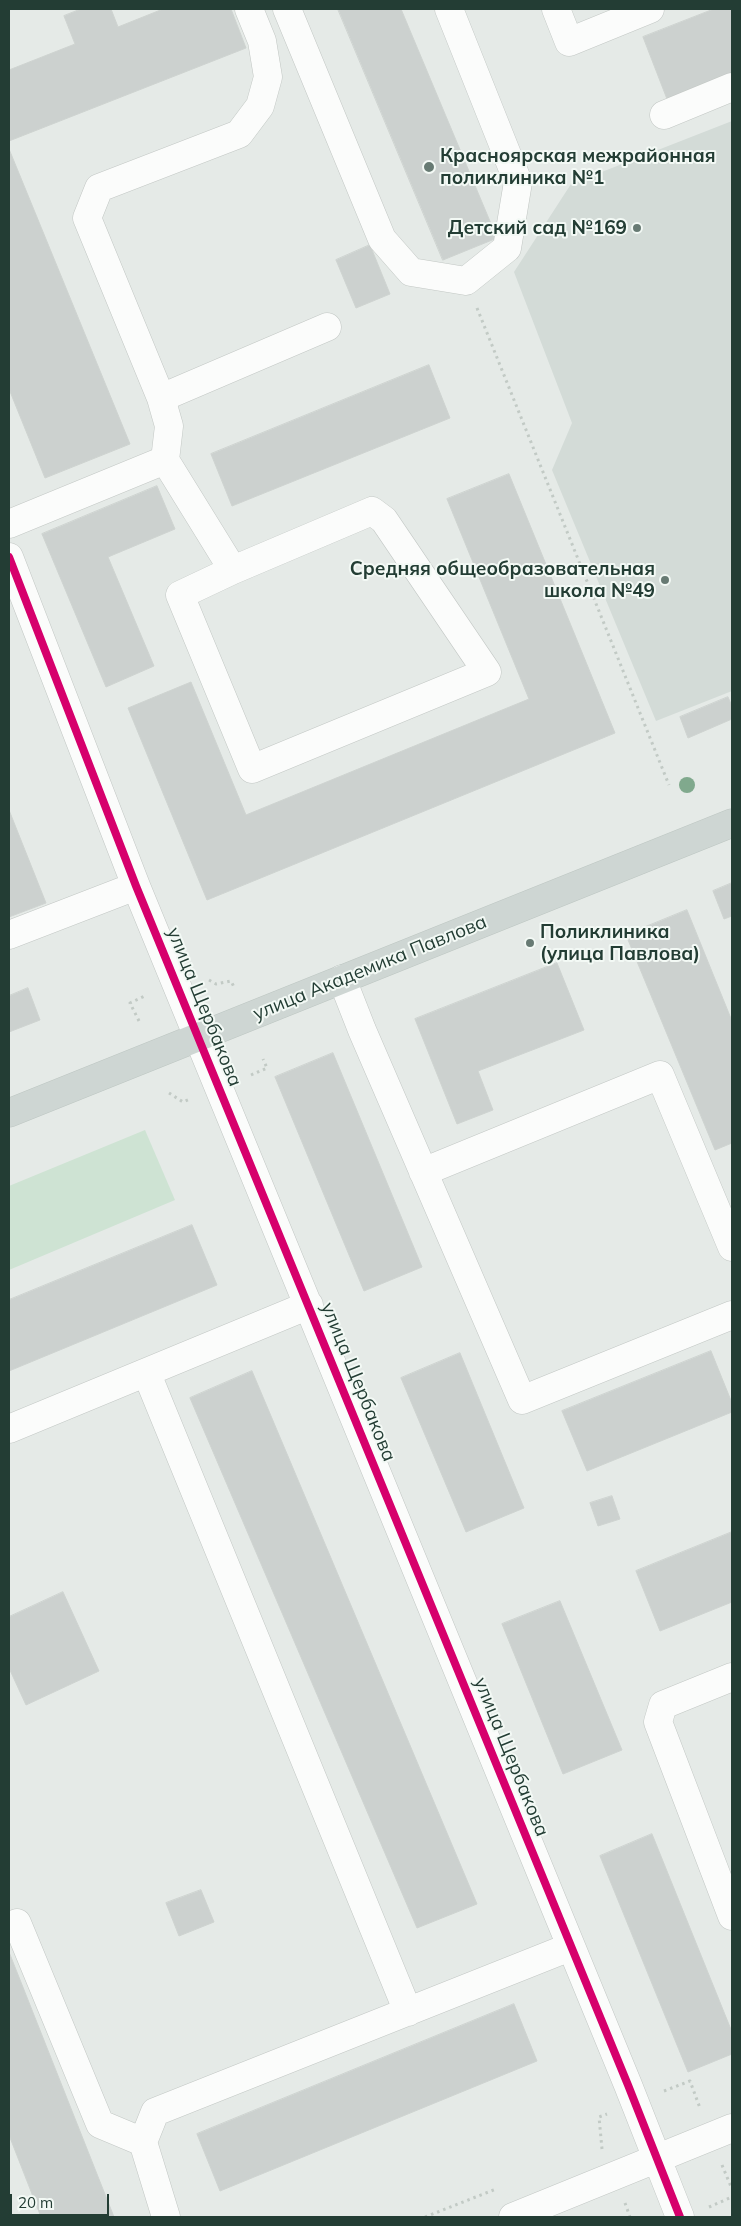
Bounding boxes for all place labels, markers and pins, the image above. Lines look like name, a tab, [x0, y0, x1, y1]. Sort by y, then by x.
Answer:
place label: Красноярская межрайонная поликлиника №1	[440, 145, 716, 189]
marker: Красноярская межрайонная поликлиника №1	[422, 160, 436, 174]
place label: Детский сад №169	[448, 217, 627, 239]
marker: Детский сад №169	[631, 222, 643, 234]
place label: Средняя общеобразовательная школа №49	[350, 558, 655, 602]
marker: Средняя общеобразовательная школа №49	[659, 574, 671, 586]
place label: Поликлиника (улица Павлова)	[540, 921, 700, 965]
marker: Поликлиника (улица Павлова)	[524, 937, 536, 949]

